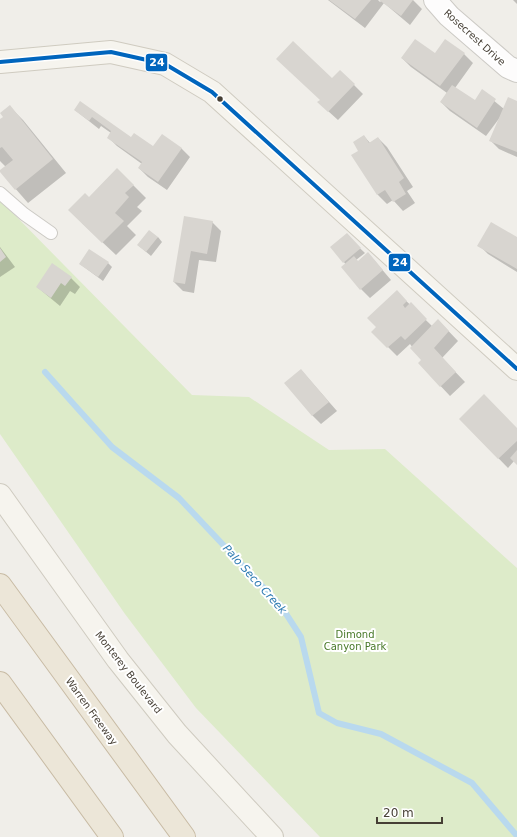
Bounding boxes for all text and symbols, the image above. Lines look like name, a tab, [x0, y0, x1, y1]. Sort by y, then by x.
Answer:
street label: Rosecrest Drive	[442, 7, 508, 68]
line badge: 24	[145, 53, 168, 72]
text: 24	[149, 56, 165, 69]
unlabelled marker	[215, 94, 225, 104]
line badge: 24	[388, 253, 411, 272]
text: 24	[392, 256, 408, 269]
water label: Palo Seco Creek	[220, 542, 290, 617]
street label: Monterey Boulevard	[93, 629, 164, 715]
park label: Dimond Canyon Park	[324, 629, 387, 652]
street label: Warren Freeway	[64, 676, 120, 747]
scale bar	[377, 799, 442, 825]
text: 20 m	[383, 806, 414, 820]

